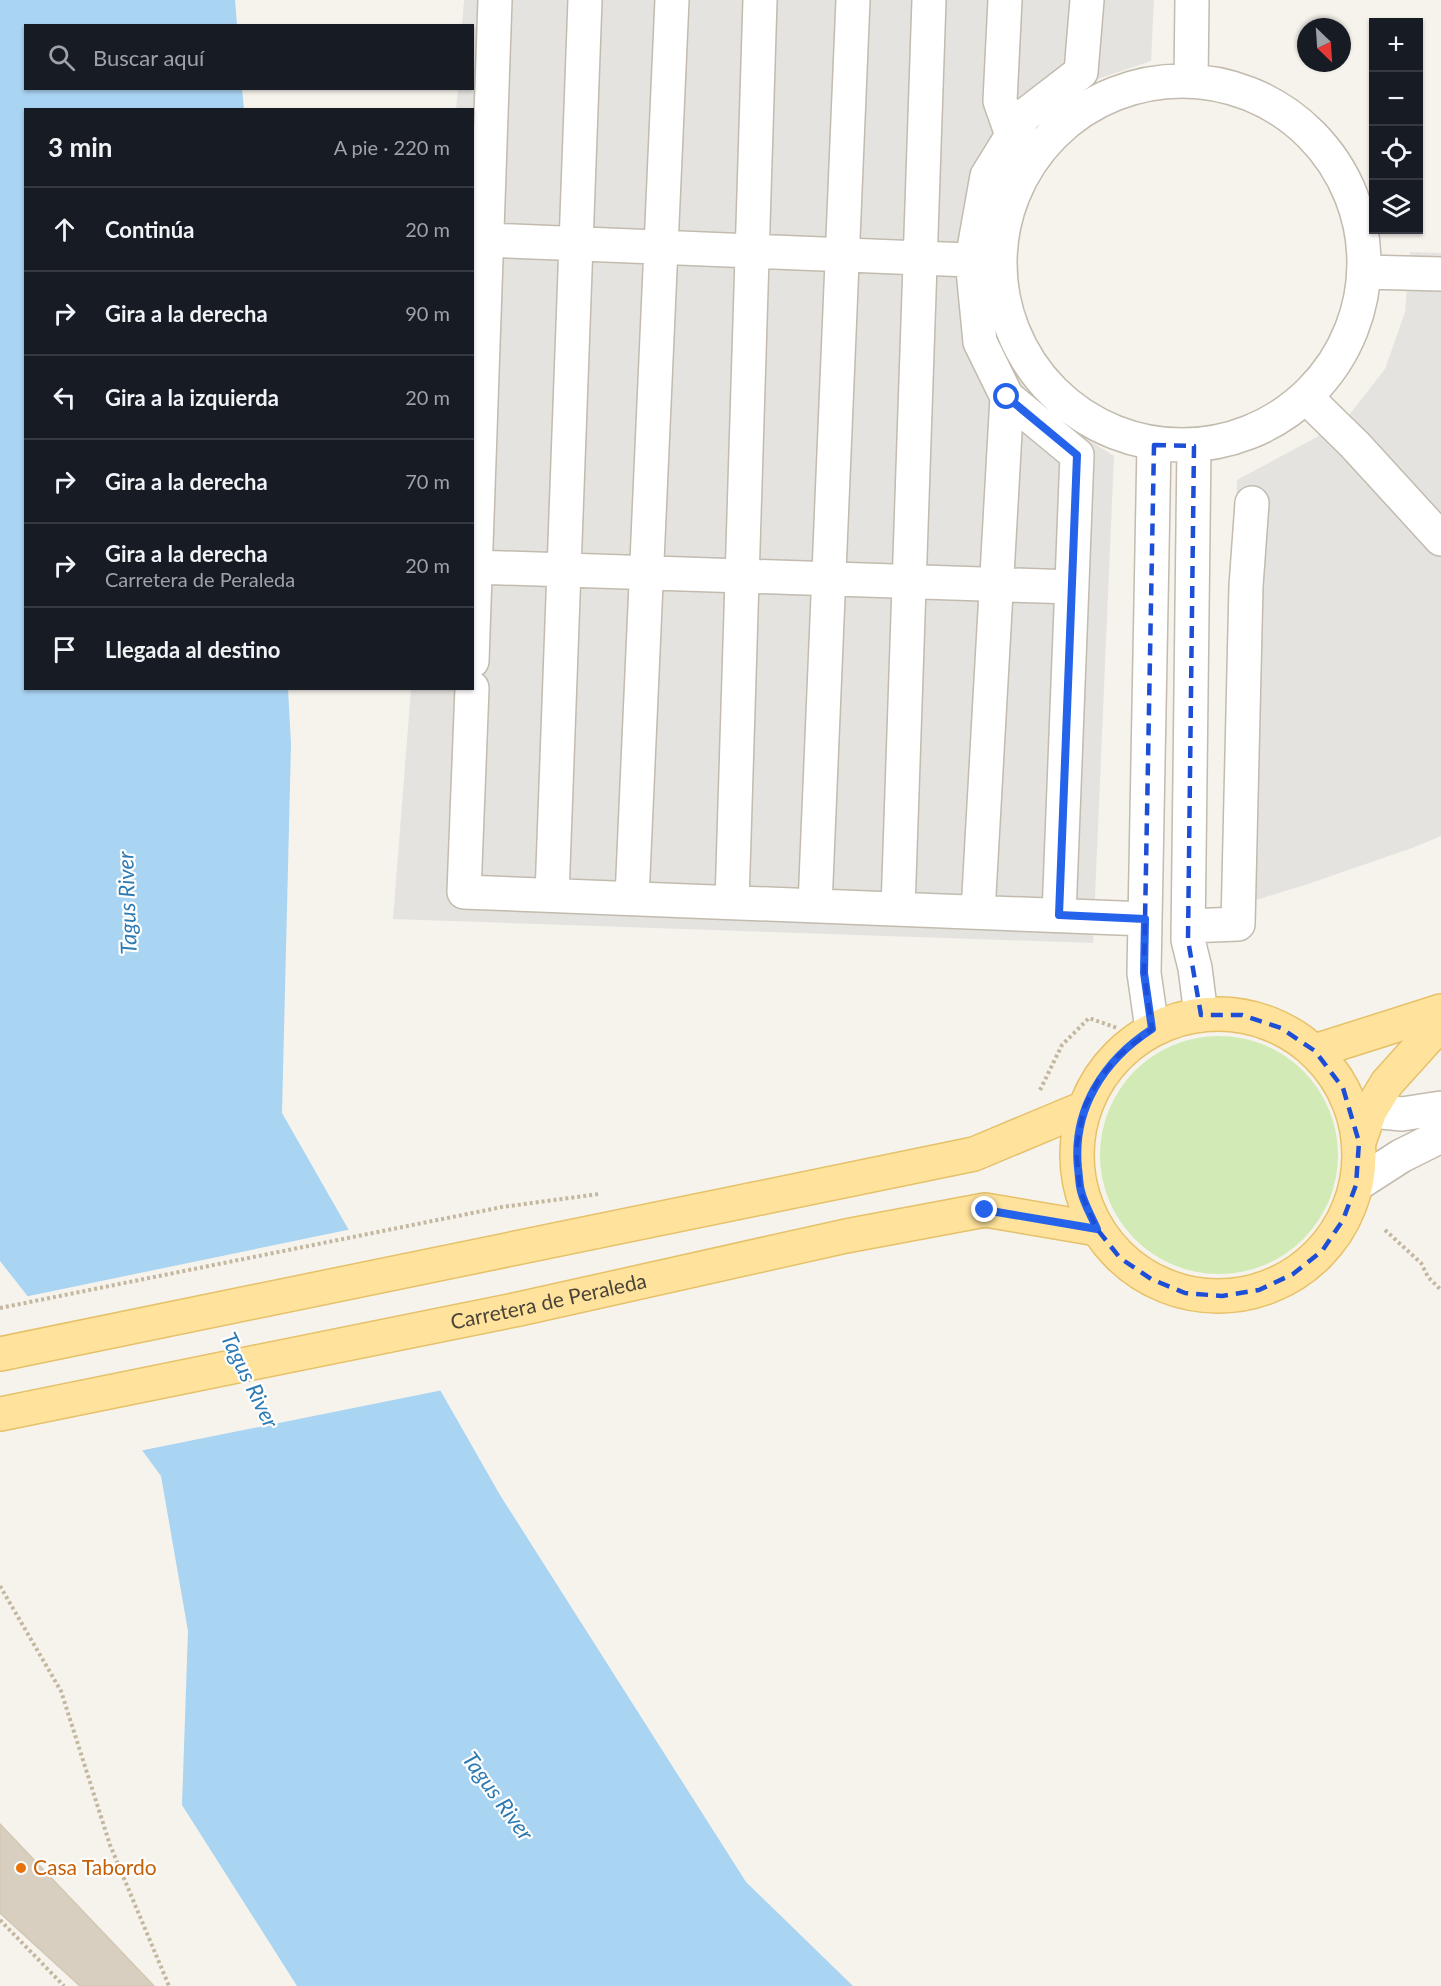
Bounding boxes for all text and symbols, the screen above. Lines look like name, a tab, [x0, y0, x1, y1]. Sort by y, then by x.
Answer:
north arrow	[1297, 18, 1351, 72]
map controls	[1369, 18, 1423, 234]
button: +	[1369, 18, 1423, 72]
search box	[24, 24, 474, 90]
icon: search	[45, 41, 78, 74]
text: Buscar aquí	[93, 44, 204, 71]
button: −	[1369, 72, 1423, 126]
button: locate	[1369, 126, 1423, 180]
text: 3 min	[48, 131, 112, 163]
text: A pie · 220 m	[334, 135, 450, 159]
button: layers	[1369, 180, 1423, 234]
icon: ahead	[48, 213, 81, 246]
text: Continúa	[105, 216, 194, 243]
text: 20 m	[405, 217, 450, 241]
icon: right	[48, 297, 81, 330]
text: Gira a la derecha	[105, 300, 268, 327]
text: 90 m	[405, 301, 450, 325]
icon: left	[48, 381, 81, 414]
route start	[993, 383, 1019, 409]
text: Gira a la izquierda	[105, 384, 279, 411]
text: 20 m	[405, 385, 450, 409]
icon: right	[48, 465, 81, 498]
text: Gira a la derecha	[105, 468, 268, 495]
text: 70 m	[405, 469, 450, 493]
text: Gira a la derecha	[105, 540, 268, 567]
icon: right	[48, 549, 81, 582]
text: 20 m	[405, 553, 450, 577]
text: Carretera de Peraleda	[105, 567, 295, 591]
icon: arrive	[48, 633, 81, 666]
text: Llegada al destino	[105, 636, 281, 663]
water label: Tagus River	[111, 851, 142, 955]
route end	[971, 1196, 997, 1222]
street label: Carretera de Peraleda	[448, 1267, 649, 1334]
water label: Tagus River	[216, 1328, 285, 1432]
water label: Tagus River	[457, 1746, 540, 1846]
place label: Casa Tabordo	[33, 1854, 157, 1879]
marker: Casa Tabordo	[14, 1861, 28, 1875]

